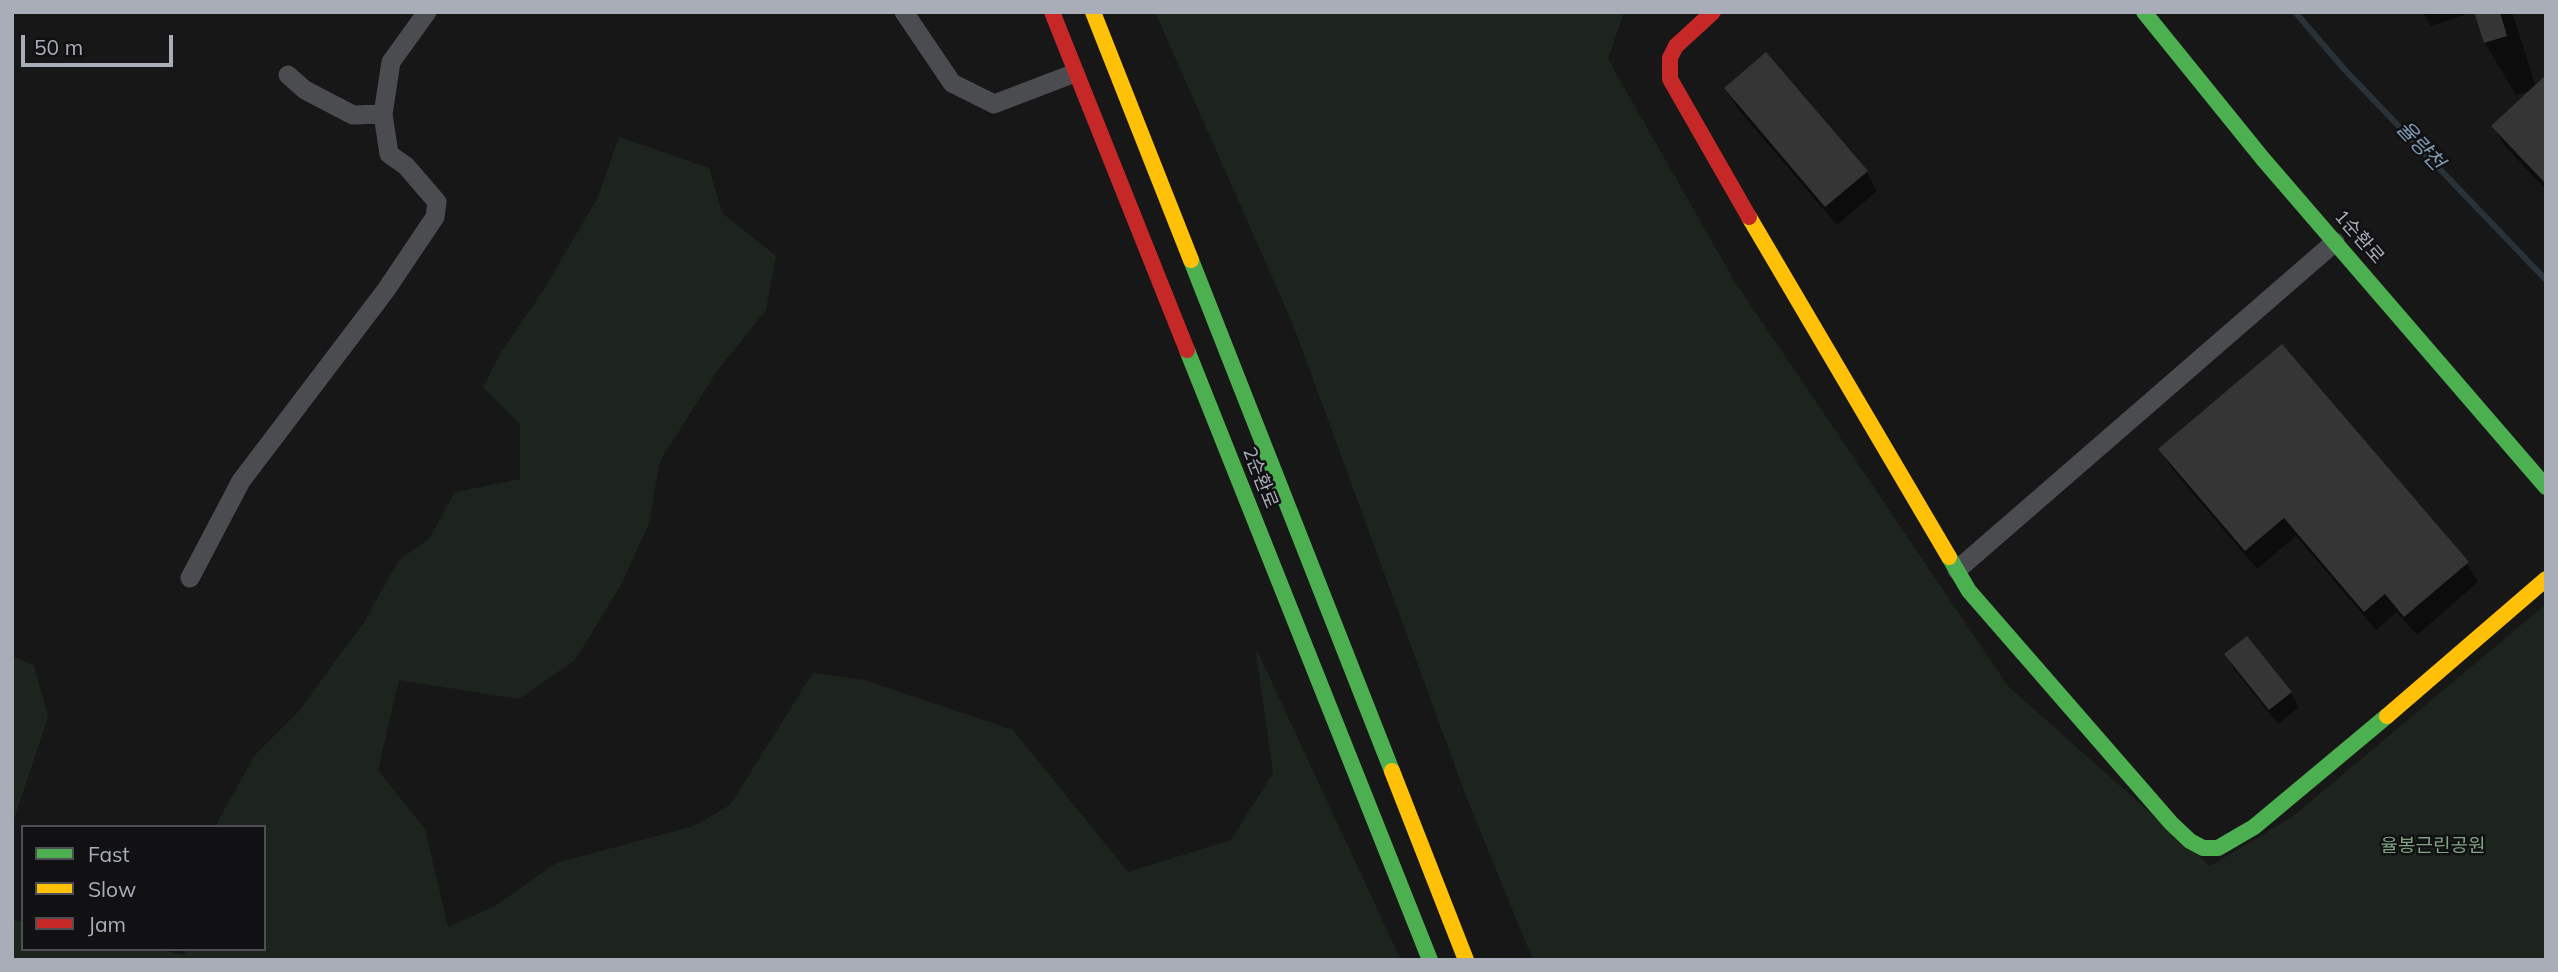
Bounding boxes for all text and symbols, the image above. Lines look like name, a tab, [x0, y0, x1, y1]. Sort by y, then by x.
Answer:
scale bar	[24, 21, 177, 65]
text: 50 m	[34, 34, 83, 60]
water label: 율량천	[2391, 116, 2449, 176]
street label: 1순환로	[2329, 205, 2389, 269]
street label: 2순환로	[1237, 444, 1283, 512]
legend	[21, 825, 266, 951]
park label: 율봉근린공원	[2381, 835, 2485, 857]
text: Fast	[88, 841, 130, 867]
text: Slow	[88, 876, 136, 902]
text: Jam	[88, 911, 126, 937]

